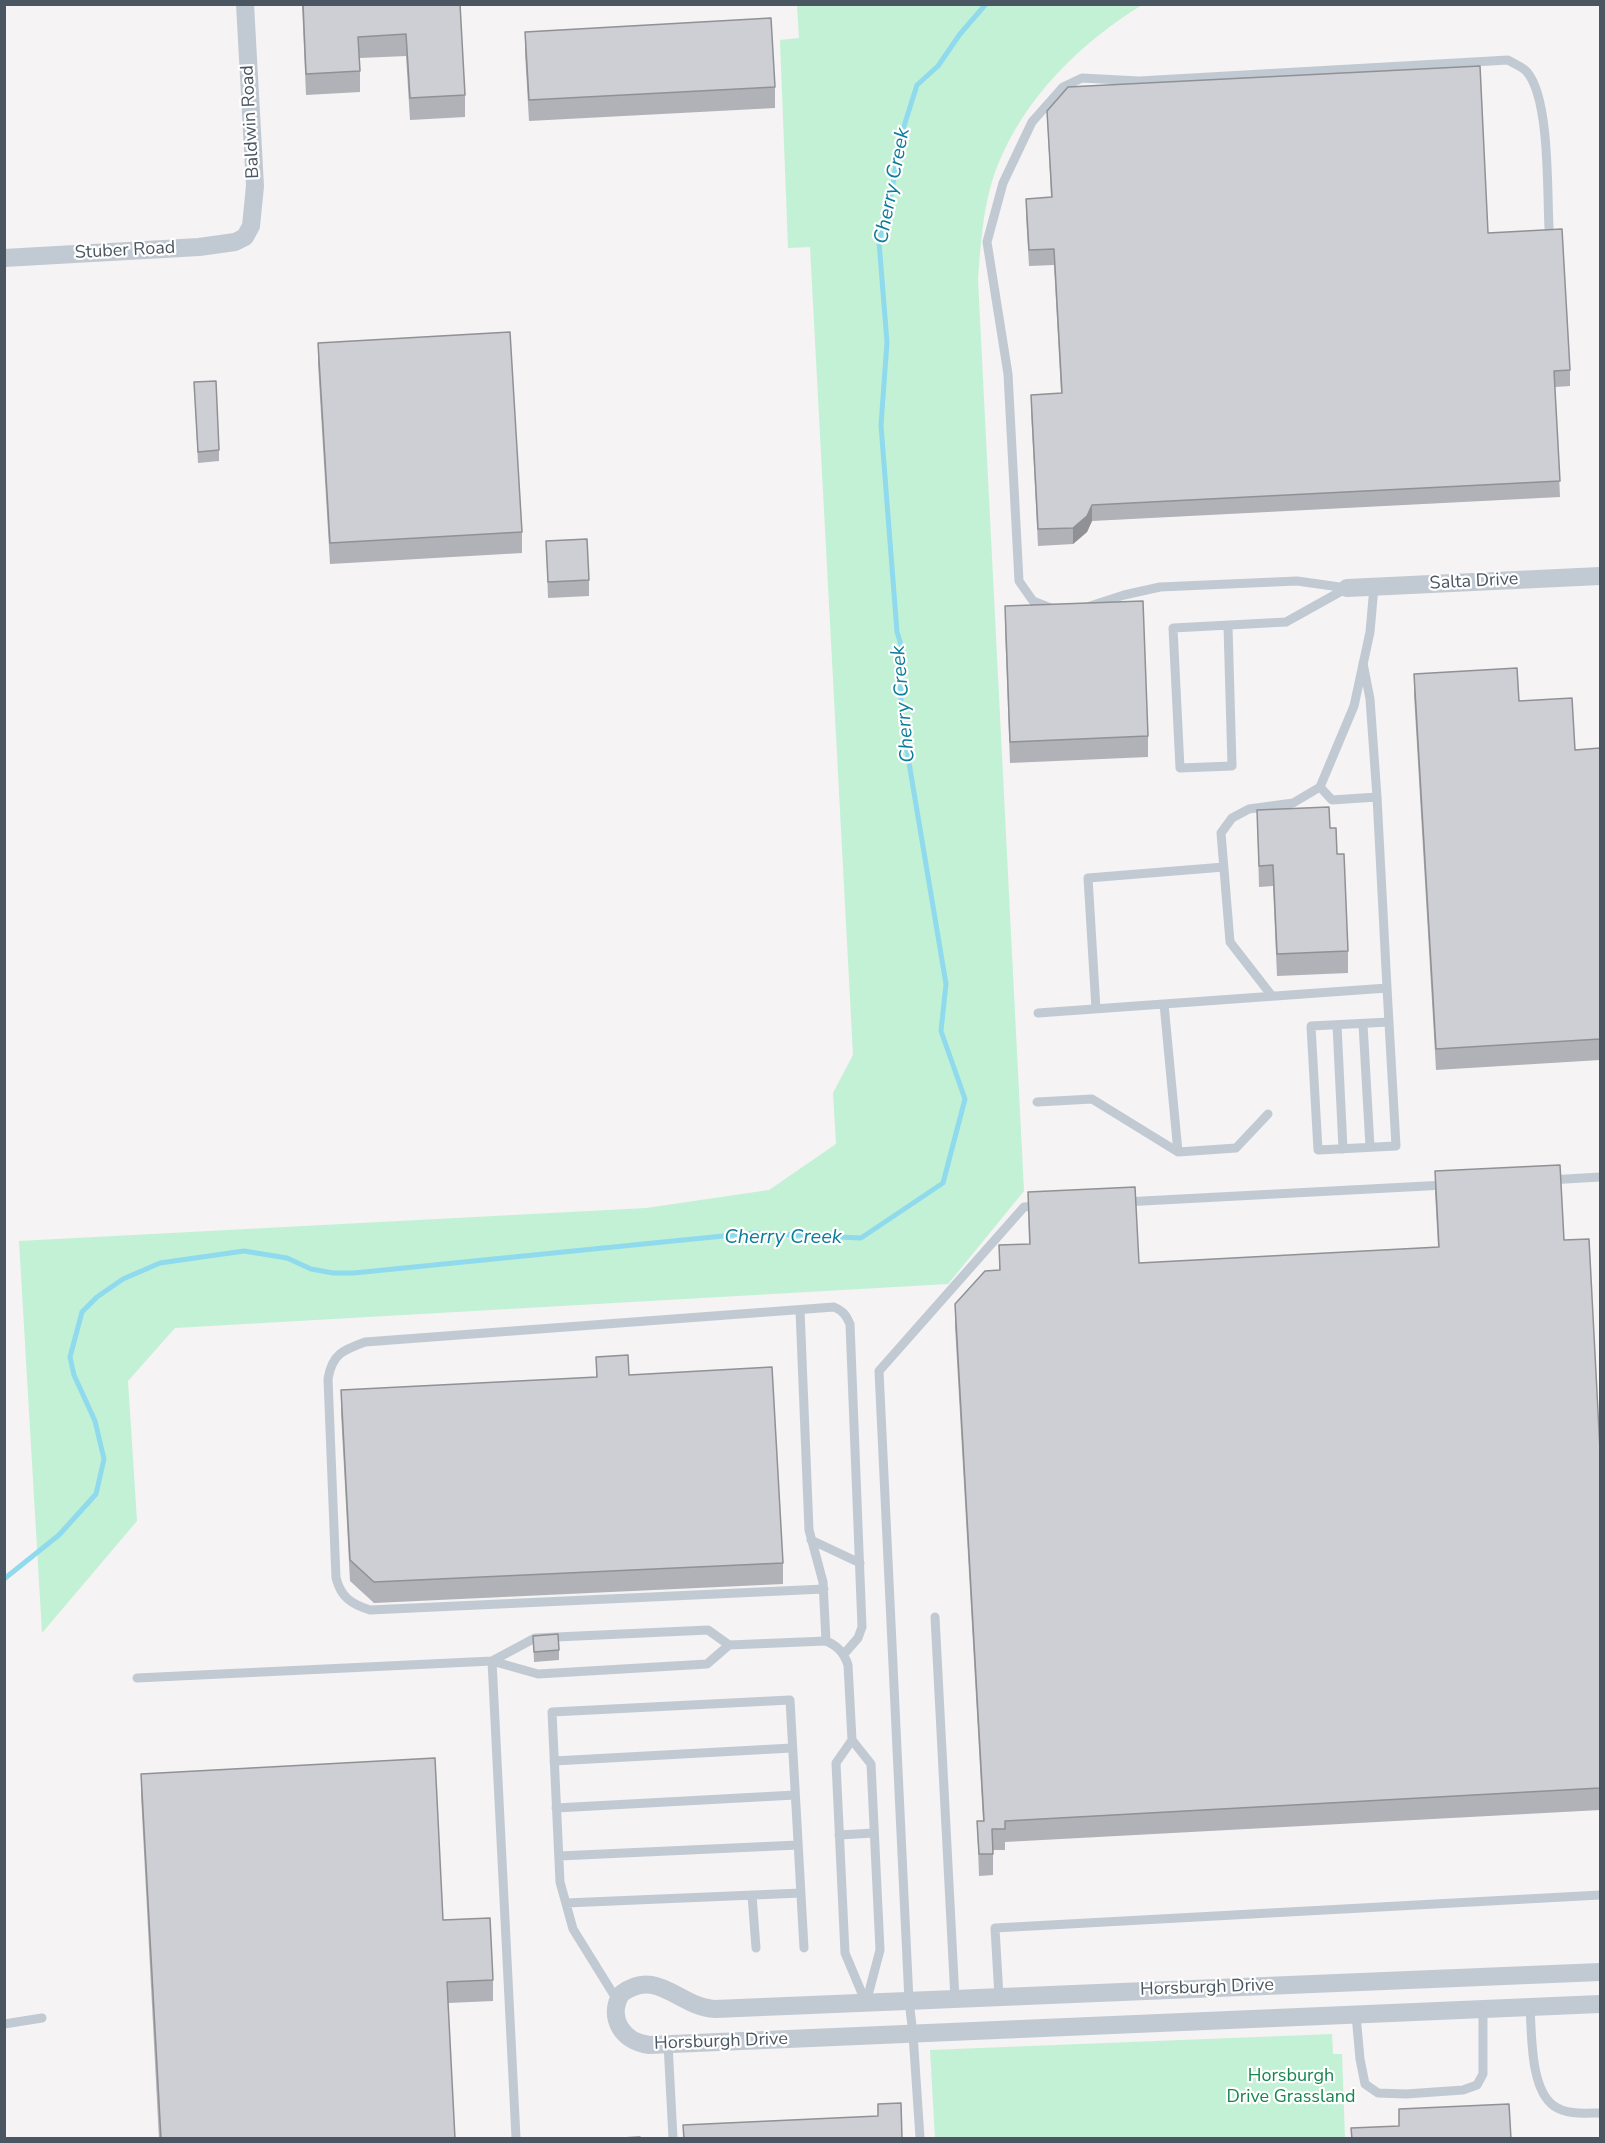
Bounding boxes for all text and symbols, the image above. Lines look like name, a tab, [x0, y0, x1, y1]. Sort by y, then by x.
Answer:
street label: Baldwin Road	[237, 65, 265, 179]
water label: Cherry Creek	[870, 126, 916, 246]
street label: Stuber Road	[74, 238, 176, 264]
street label: Salta Drive	[1429, 569, 1519, 595]
water label: Cherry Creek	[887, 644, 921, 764]
water label: Cherry Creek	[724, 1226, 842, 1250]
street label: Horsburgh Drive	[1140, 1975, 1274, 2001]
street label: Horsburgh Drive	[654, 2029, 788, 2055]
park label: Horsburgh Drive Grassland	[1226, 2066, 1356, 2108]

